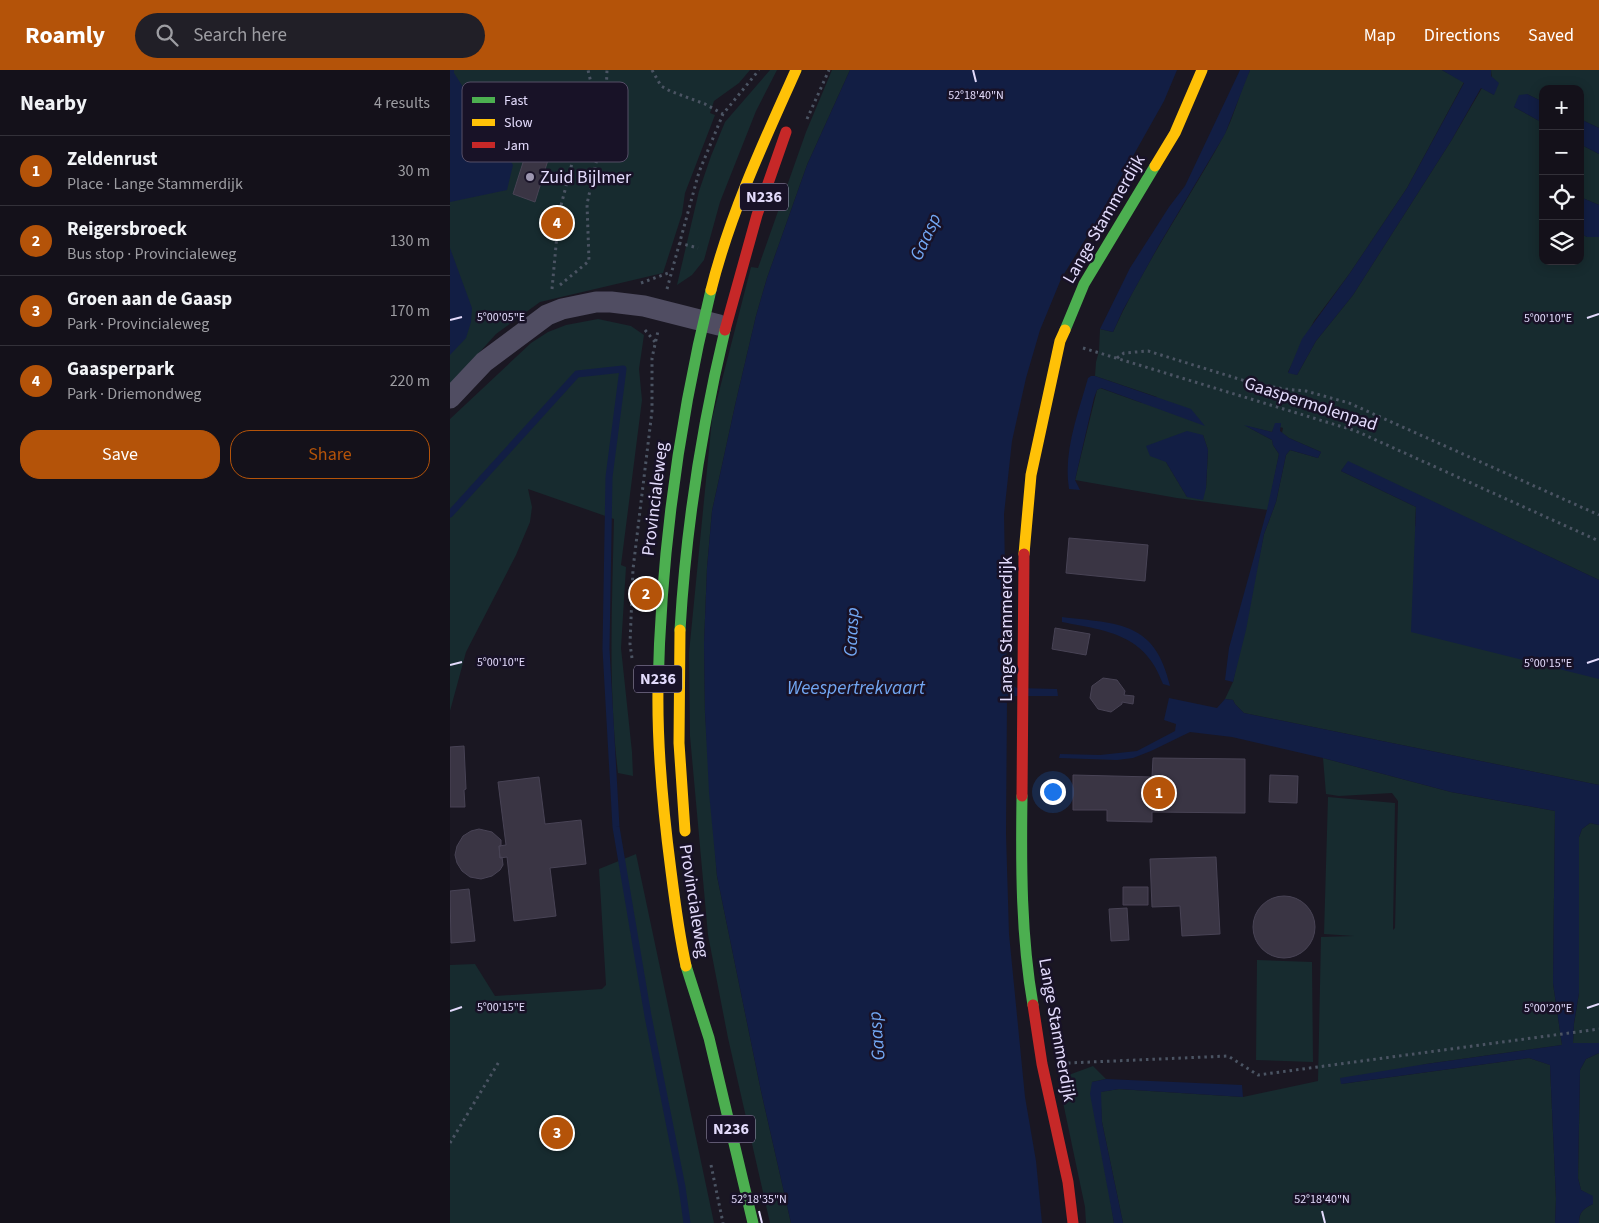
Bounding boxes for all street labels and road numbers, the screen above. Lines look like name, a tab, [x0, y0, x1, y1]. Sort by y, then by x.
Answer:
street label: Lange Stammerdijk	[1057, 150, 1151, 288]
road number: N236	[740, 184, 788, 210]
street label: Gaaspermolenpad	[1241, 371, 1381, 437]
street label: Provincialeweg	[636, 441, 674, 557]
street label: Lange Stammerdijk	[994, 556, 1019, 702]
road number: N236	[634, 666, 682, 692]
street label: Provincialeweg	[673, 842, 715, 960]
street label: Lange Stammerdijk	[1032, 956, 1082, 1104]
road number: N236	[707, 1116, 755, 1142]

